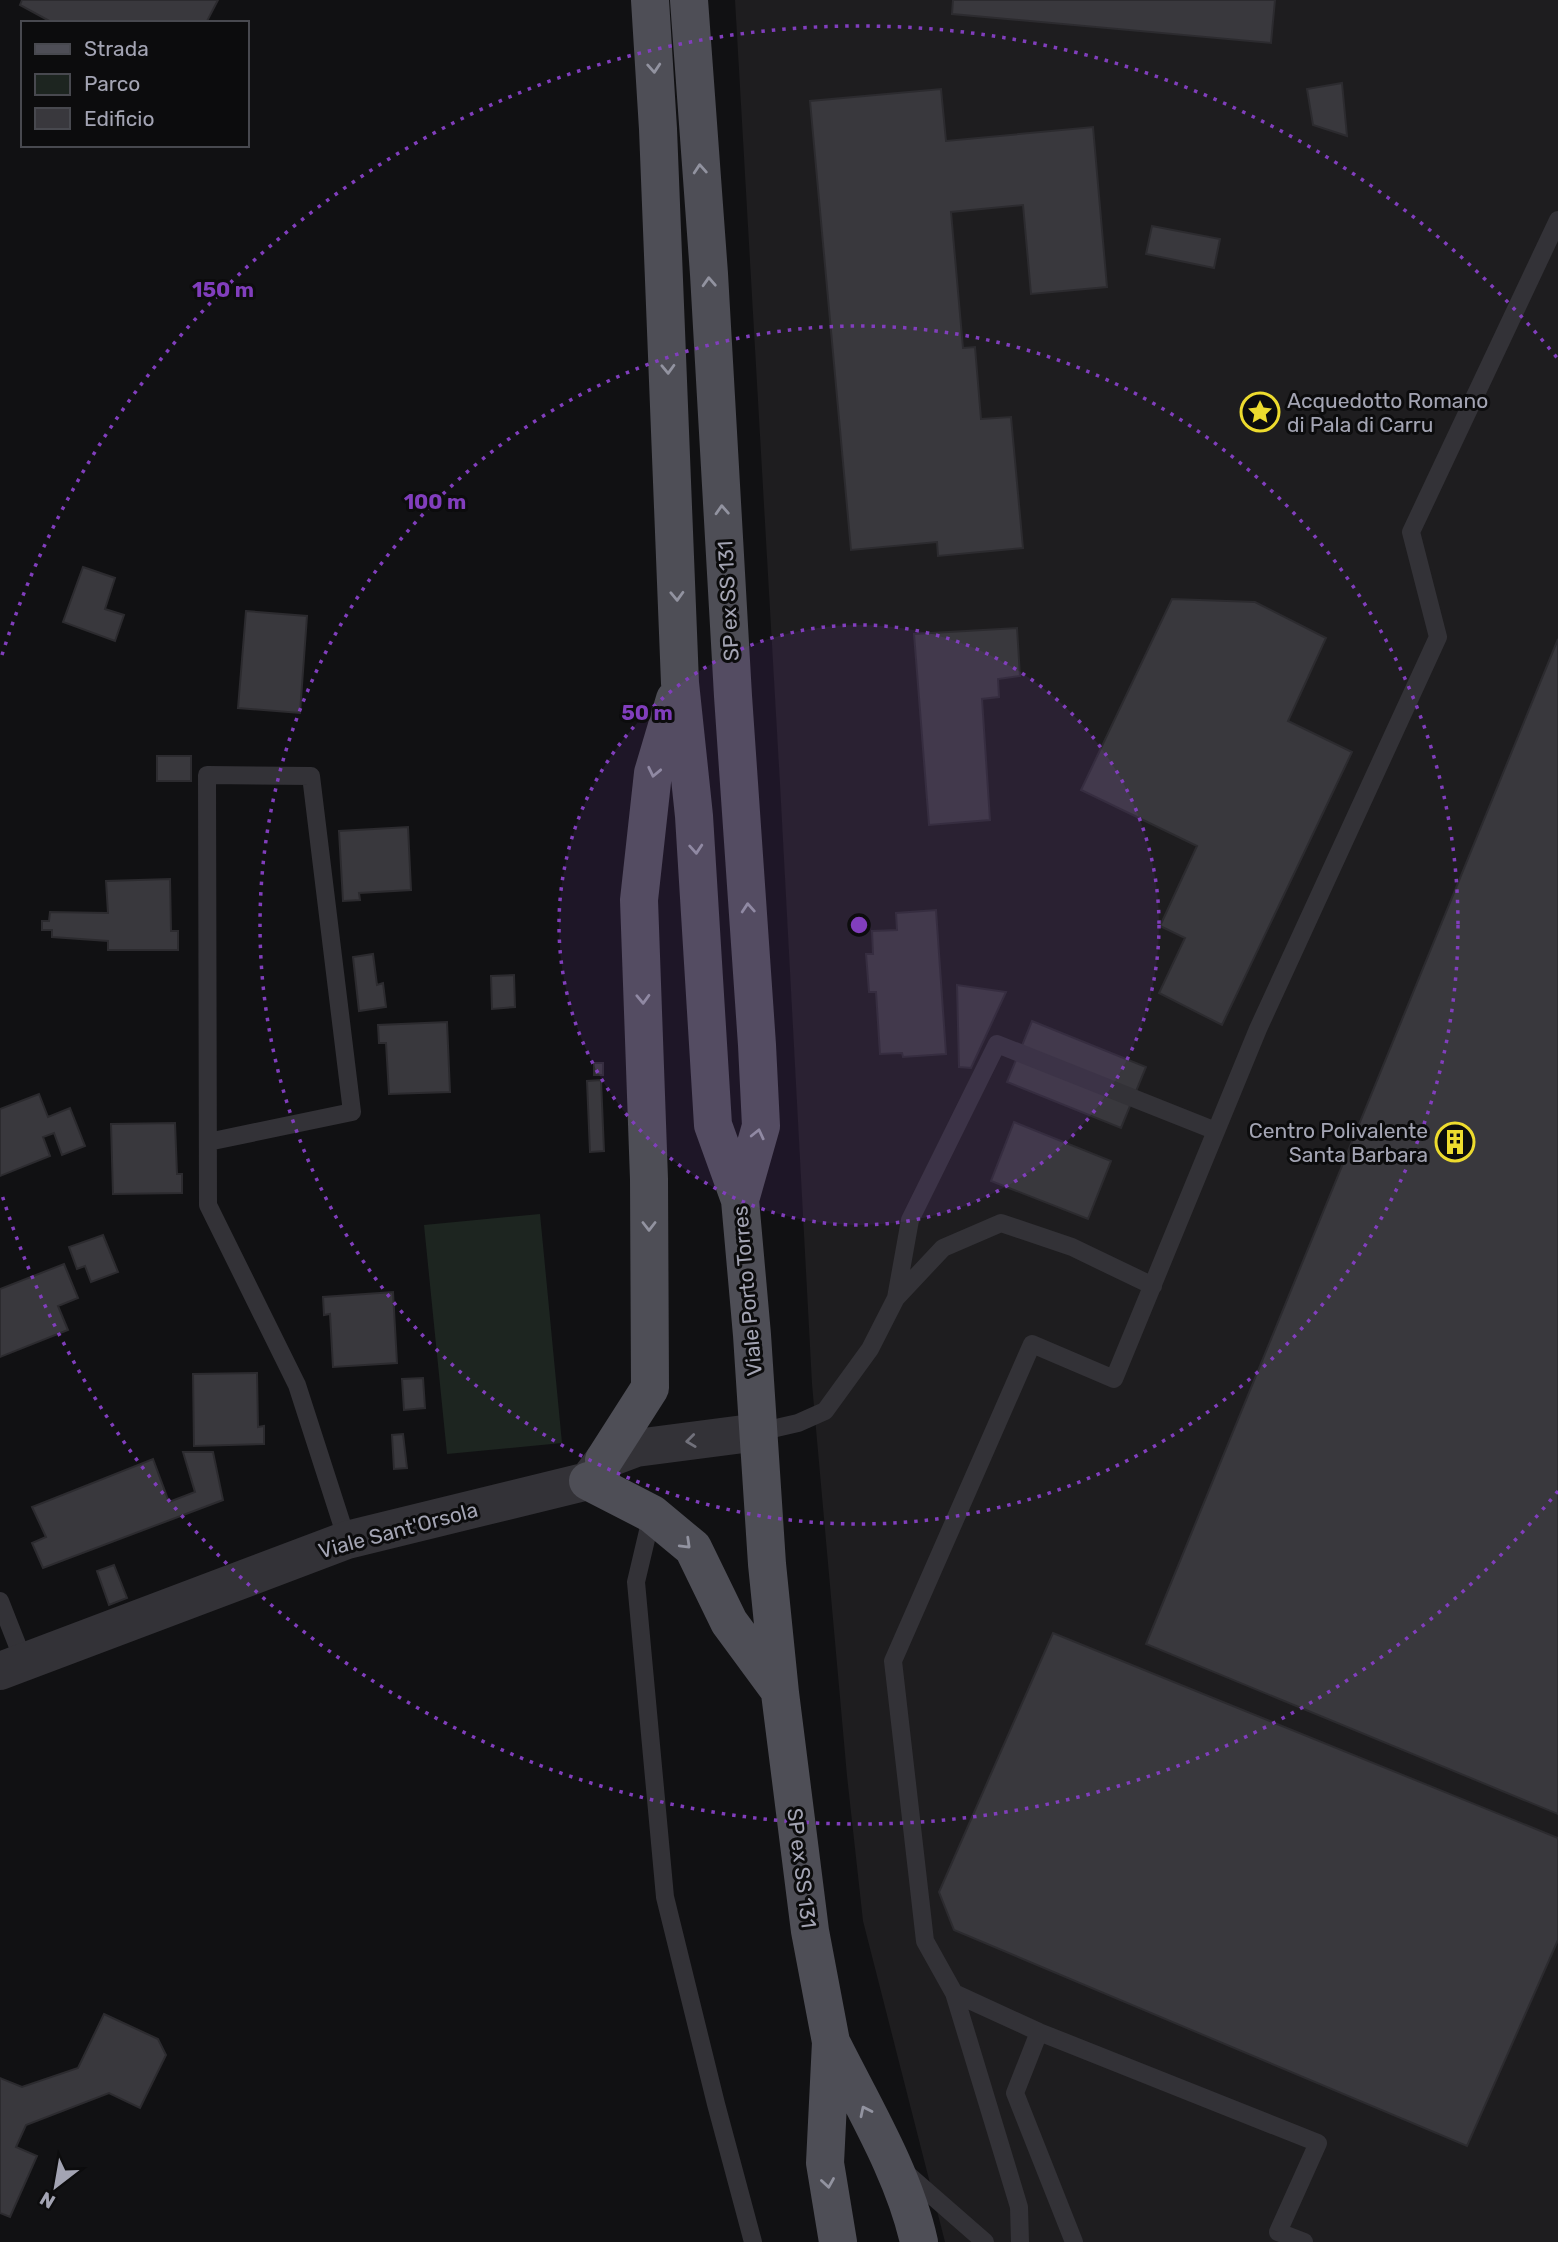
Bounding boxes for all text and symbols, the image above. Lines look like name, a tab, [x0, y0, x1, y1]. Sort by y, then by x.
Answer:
legend	[21, 21, 248, 147]
text: Strada	[84, 36, 149, 61]
one-way arrow	[647, 63, 662, 74]
text: Parco	[84, 71, 140, 96]
text: Edificio	[84, 106, 154, 131]
one-way arrow	[693, 163, 708, 174]
text: 150 m	[192, 277, 254, 302]
one-way arrow	[702, 277, 717, 288]
one-way arrow	[660, 364, 675, 375]
place label: Acquedotto Romano di Pala di Carru	[1287, 388, 1488, 437]
place icon: Acquedotto Romano di Pala di Carru	[1239, 391, 1281, 433]
text: 100 m	[404, 489, 466, 514]
one-way arrow	[715, 504, 730, 515]
street label: SP ex SS 131	[712, 540, 744, 662]
one-way arrow	[669, 591, 684, 602]
text: 50 m	[621, 700, 673, 725]
one-way arrow	[648, 766, 662, 778]
one-way arrow	[688, 843, 703, 854]
one-way arrow	[740, 902, 755, 913]
centre of rings	[847, 913, 871, 937]
one-way arrow	[635, 993, 650, 1004]
place label: Centro Polivalente Santa Barbara	[1249, 1118, 1428, 1167]
building icon: Centro Polivalente Santa Barbara	[1434, 1121, 1476, 1163]
one-way arrow	[749, 1129, 764, 1141]
street label: Viale Porto Torres	[727, 1205, 767, 1377]
one-way arrow	[641, 1221, 657, 1232]
one-way arrow	[685, 1433, 697, 1448]
street label: Viale Sant'Orsola	[316, 1497, 480, 1563]
one-way arrow	[677, 1535, 690, 1548]
street label: SP ex SS 131	[782, 1807, 822, 1929]
one-way arrow	[860, 2106, 874, 2118]
north arrow	[21, 2151, 91, 2221]
one-way arrow	[821, 2177, 836, 2189]
text: N	[36, 2187, 59, 2214]

